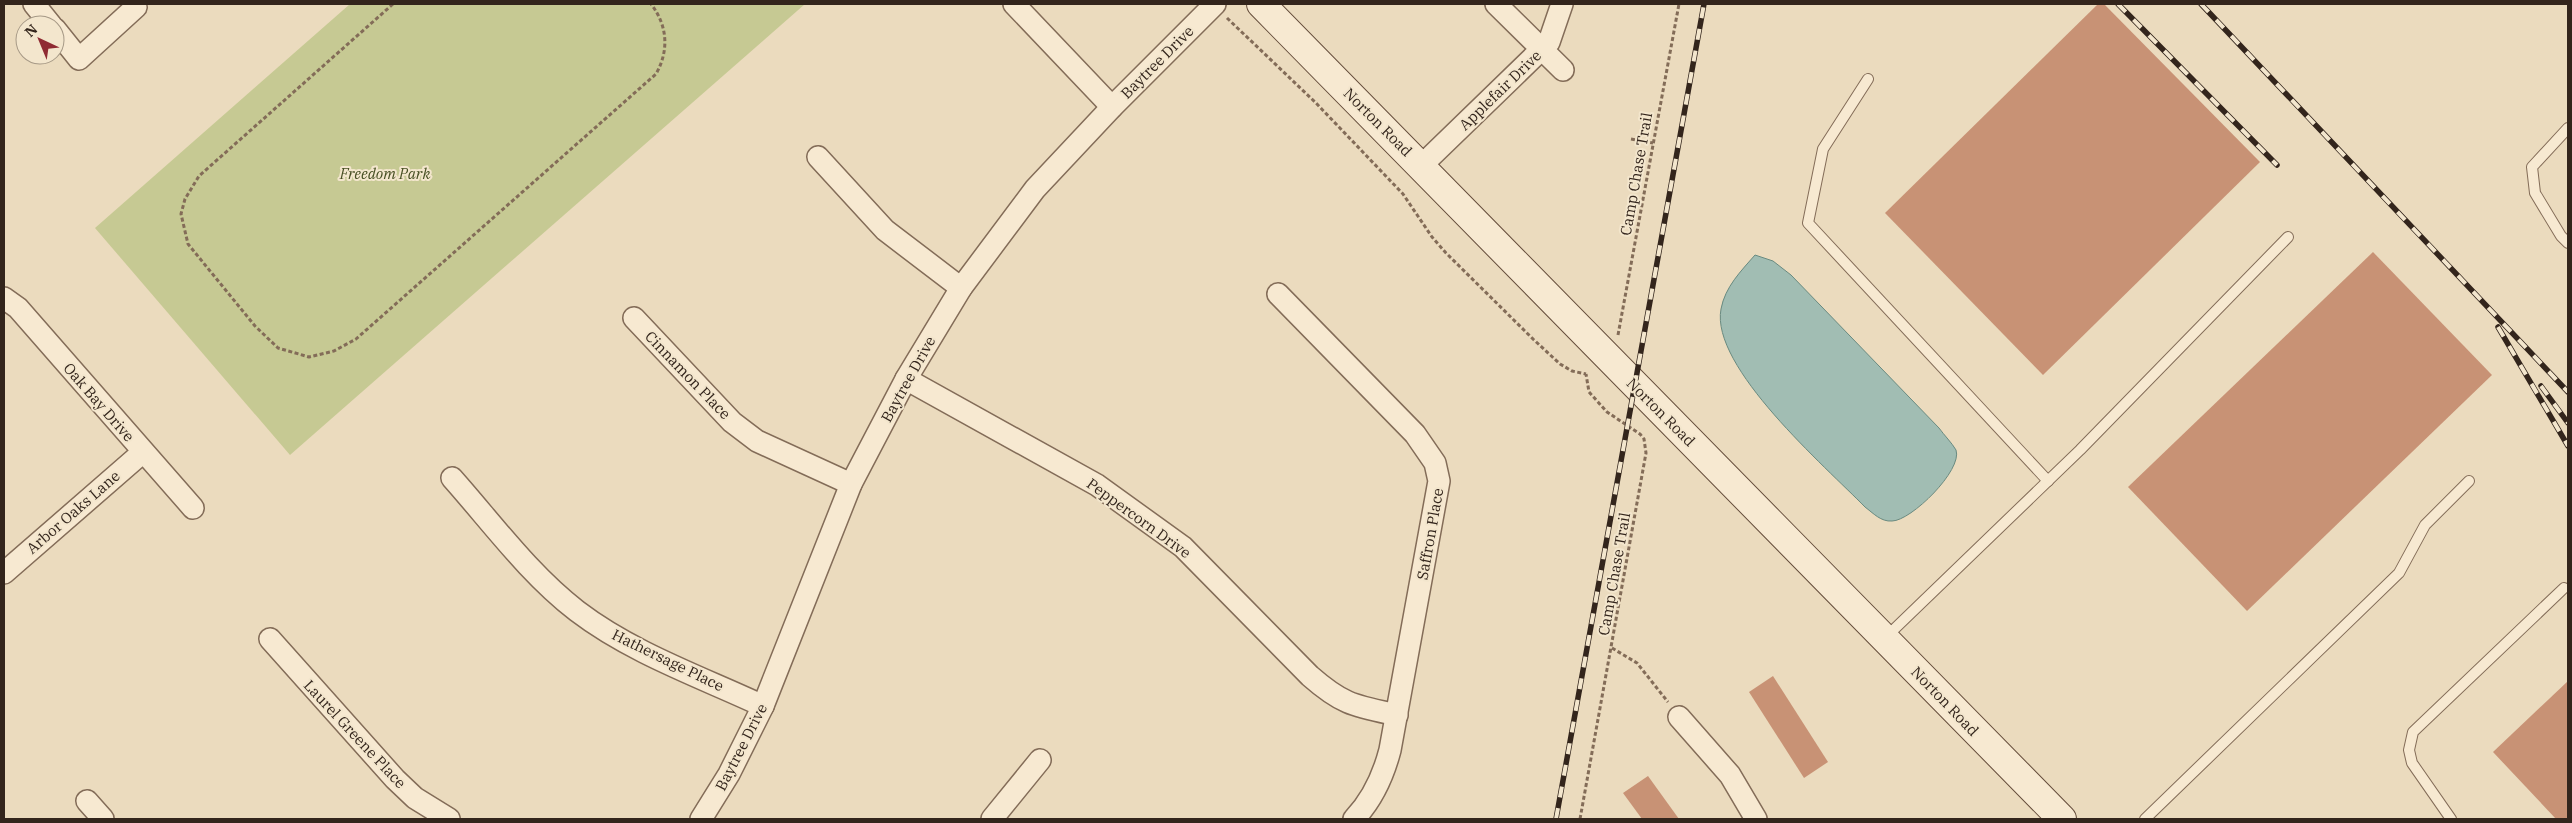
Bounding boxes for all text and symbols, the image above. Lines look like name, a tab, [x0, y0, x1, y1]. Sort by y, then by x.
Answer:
north arrow	[15, 15, 65, 65]
text: N	[21, 20, 41, 41]
street label: Baytree Drive	[1117, 22, 1197, 102]
street label: Applefair Drive	[1455, 46, 1545, 134]
street label: Norton Road	[1340, 84, 1416, 160]
street label: Camp Chase Trail	[1616, 111, 1656, 237]
park label: Freedom Park	[339, 164, 430, 183]
street label: Cinnamon Place	[641, 327, 735, 423]
street label: Baytree Drive	[877, 333, 939, 425]
street label: Oak Bay Drive	[59, 359, 139, 445]
street label: Norton Road	[1623, 374, 1699, 450]
street label: Arbor Oaks Lane	[22, 466, 124, 558]
street label: Peppercorn Drive	[1083, 474, 1195, 562]
street label: Saffron Place	[1413, 487, 1447, 581]
street label: Camp Chase Trail	[1594, 511, 1634, 637]
street label: Hathersage Place	[609, 625, 727, 695]
street label: Norton Road	[1907, 662, 1983, 740]
street label: Laurel Greene Place	[300, 676, 410, 792]
street label: Baytree Drive	[711, 700, 771, 794]

